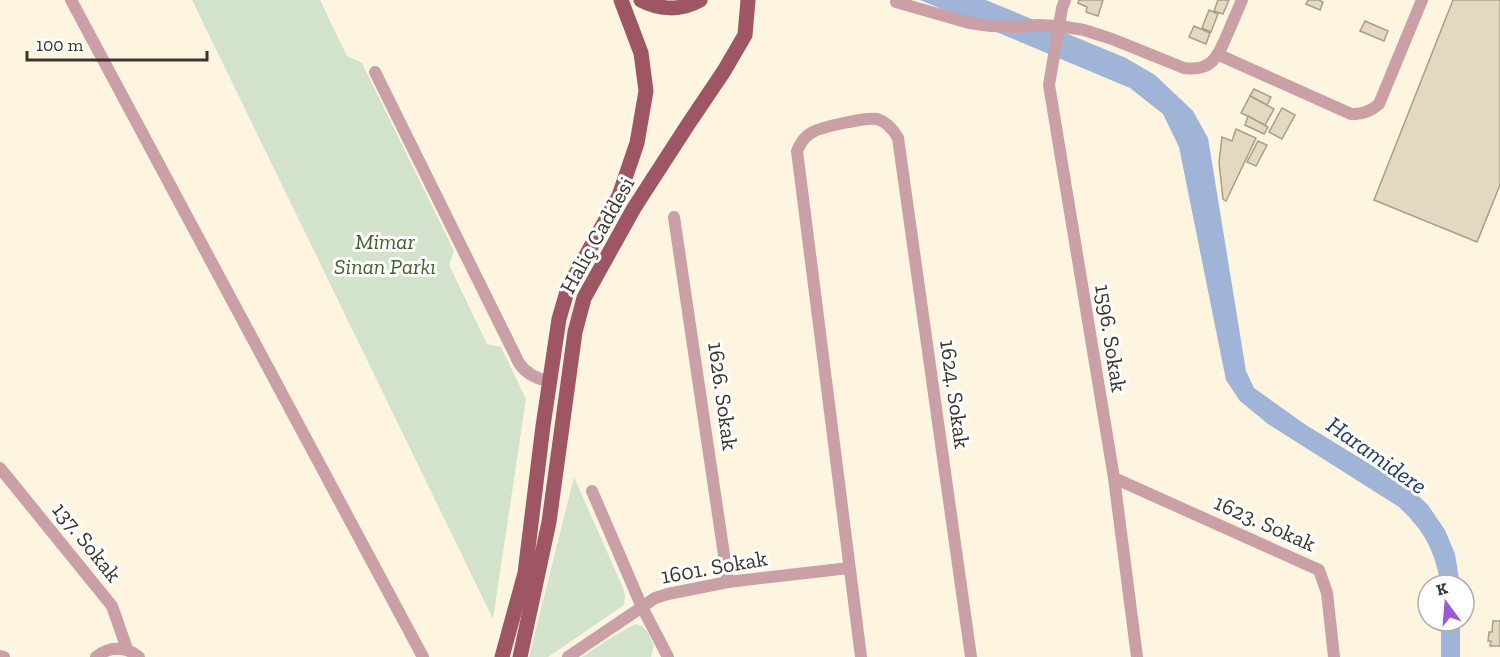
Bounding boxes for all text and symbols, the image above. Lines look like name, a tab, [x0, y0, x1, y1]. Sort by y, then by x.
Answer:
scale bar	[27, 24, 207, 62]
text: 100 m	[36, 34, 84, 56]
street label: Haliç Caddesi	[554, 172, 640, 298]
park label: Mimar Sinan Parkı	[334, 228, 436, 280]
street label: 1596. Sokak	[1089, 282, 1133, 394]
street label: 1624. Sokak	[934, 338, 976, 451]
street label: 1626. Sokak	[702, 340, 744, 452]
water label: Haramidere	[1321, 410, 1433, 500]
street label: 1623. Sokak	[1210, 489, 1321, 558]
street label: 137. Sokak	[47, 497, 128, 588]
street label: 1601. Sokak	[659, 544, 770, 590]
north arrow	[1416, 573, 1476, 633]
text: K	[1434, 578, 1450, 600]

